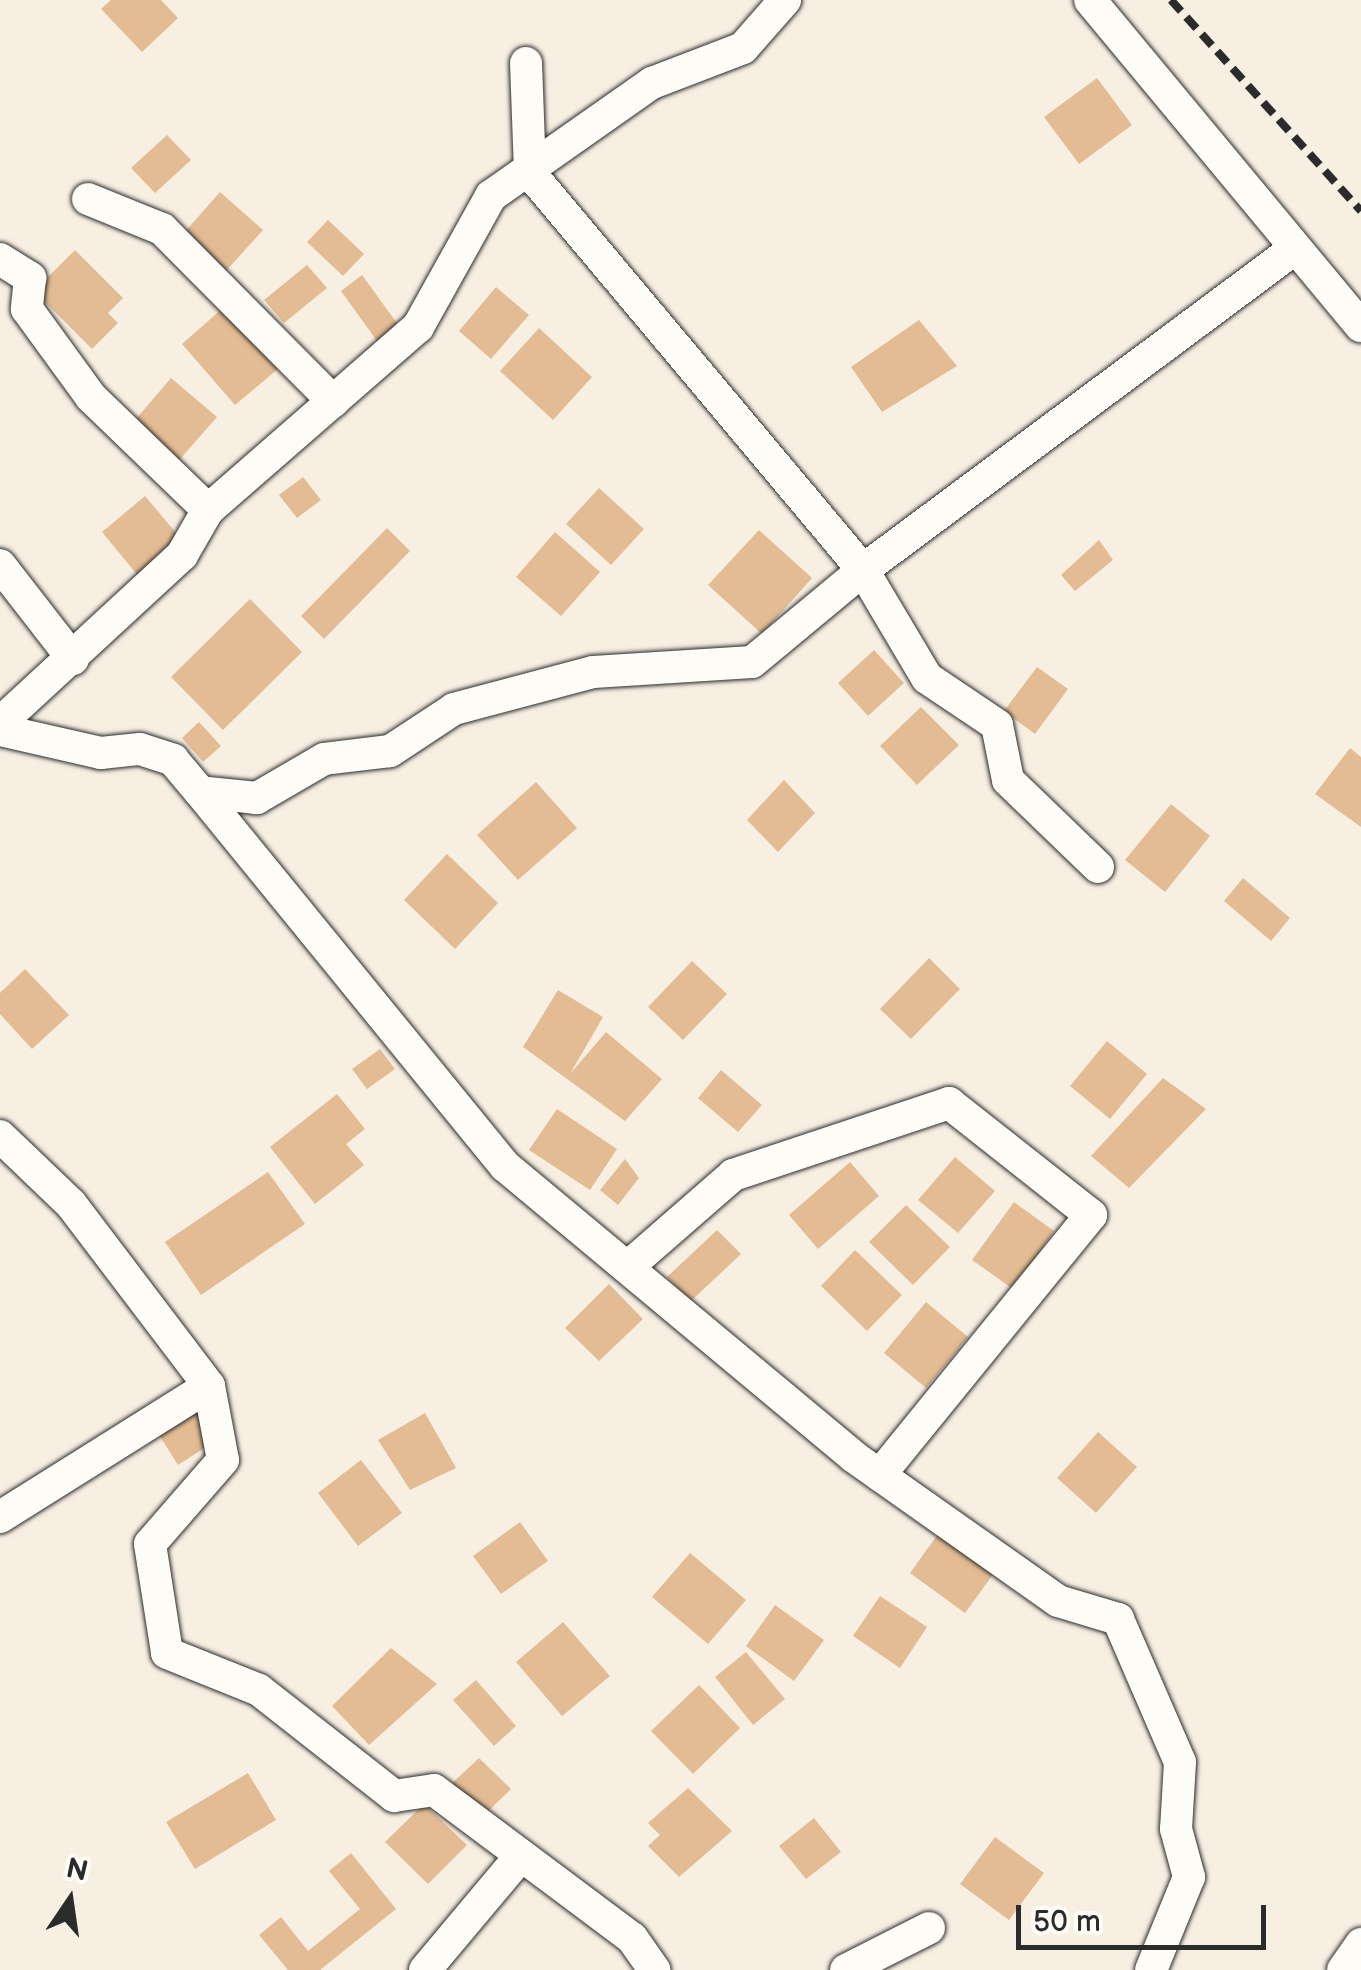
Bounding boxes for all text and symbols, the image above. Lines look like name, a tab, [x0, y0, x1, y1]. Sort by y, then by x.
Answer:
north arrow	[20, 1850, 120, 1950]
text: N	[63, 1852, 91, 1889]
scale bar	[1021, 1885, 1271, 1947]
text: 50 m	[1033, 1904, 1101, 1940]

